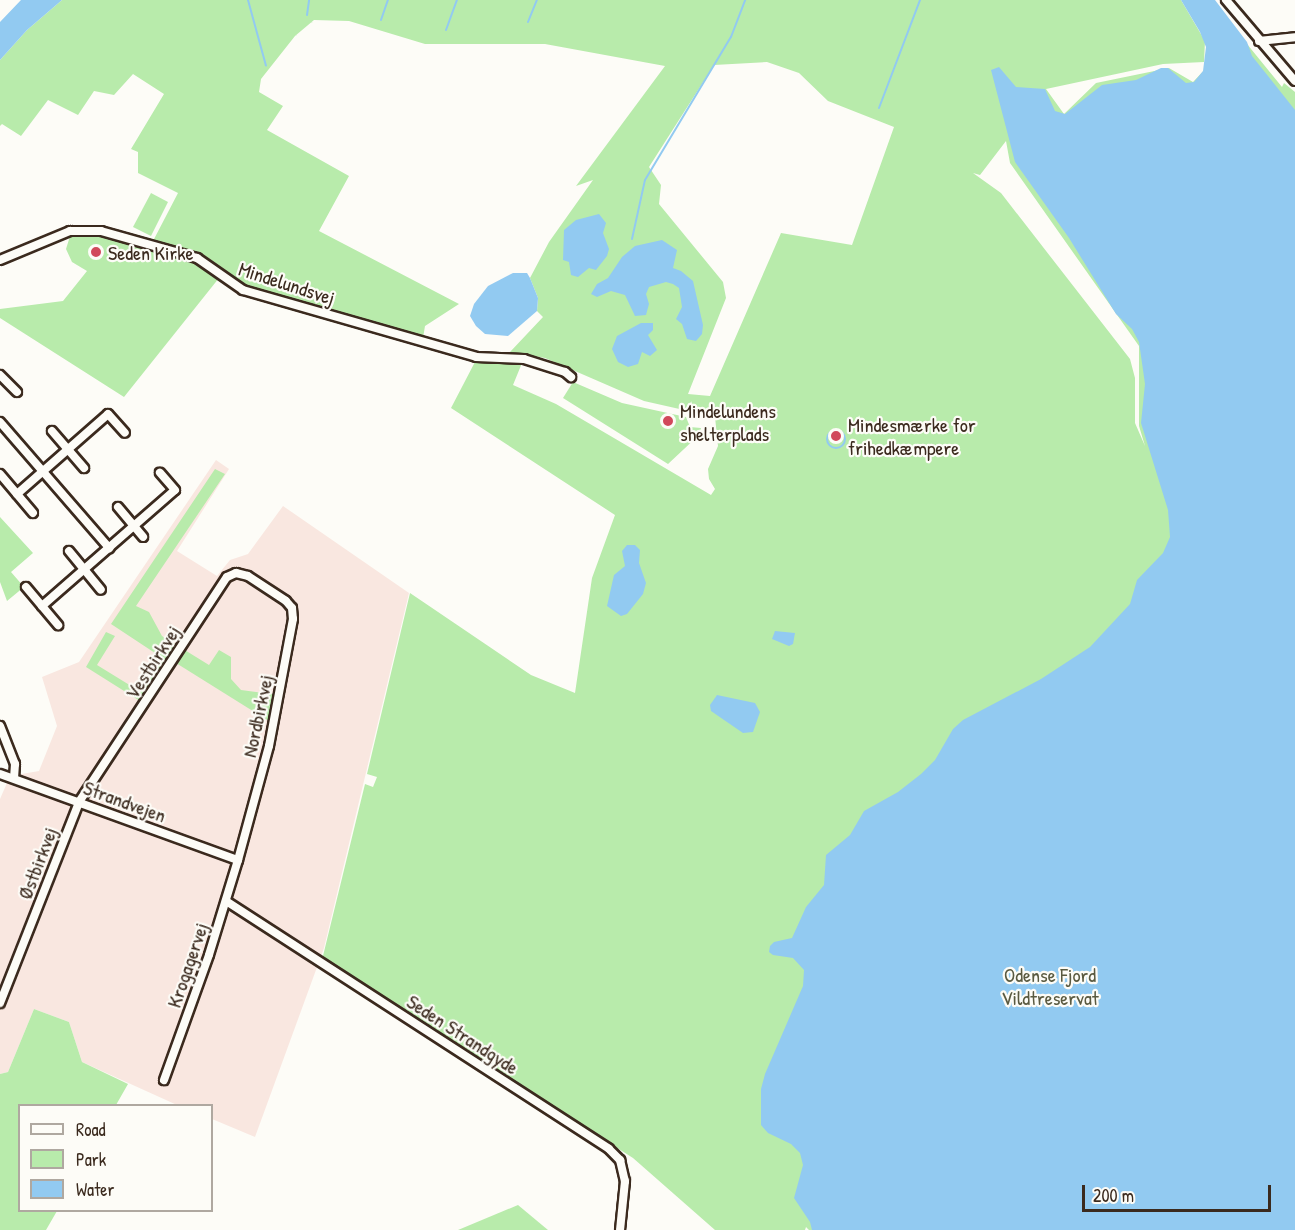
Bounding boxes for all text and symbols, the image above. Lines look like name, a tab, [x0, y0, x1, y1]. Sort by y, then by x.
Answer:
place label: Seden Kirke	[108, 240, 193, 264]
marker: Seden Kirke	[89, 245, 103, 259]
street label: Mindelundsvej	[236, 256, 338, 310]
place label: Mindelundens shelterplads	[680, 398, 776, 445]
place label: Mindesmærke for frihedkæmpere	[848, 412, 976, 459]
marker: Mindelundens shelterplads	[661, 414, 675, 428]
marker: Mindesmærke for frihedkæmpere	[829, 429, 843, 443]
street label: Vestbirkvej	[119, 621, 185, 703]
street label: Nordbirkvej	[237, 673, 277, 759]
street label: Strandvejen	[80, 775, 170, 827]
street label: Østbirkvej	[12, 824, 62, 902]
street label: Krogagervej	[161, 919, 213, 1011]
park label: Odense Fjord Vildtreservat	[1001, 963, 1099, 1010]
street label: Seden Strandgyde	[403, 989, 523, 1079]
legend	[18, 1104, 213, 1212]
text: Road	[76, 1117, 106, 1142]
text: Park	[76, 1147, 106, 1172]
scale bar	[1085, 1173, 1274, 1211]
text: Water	[76, 1177, 114, 1202]
text: 200 m	[1093, 1183, 1134, 1208]

